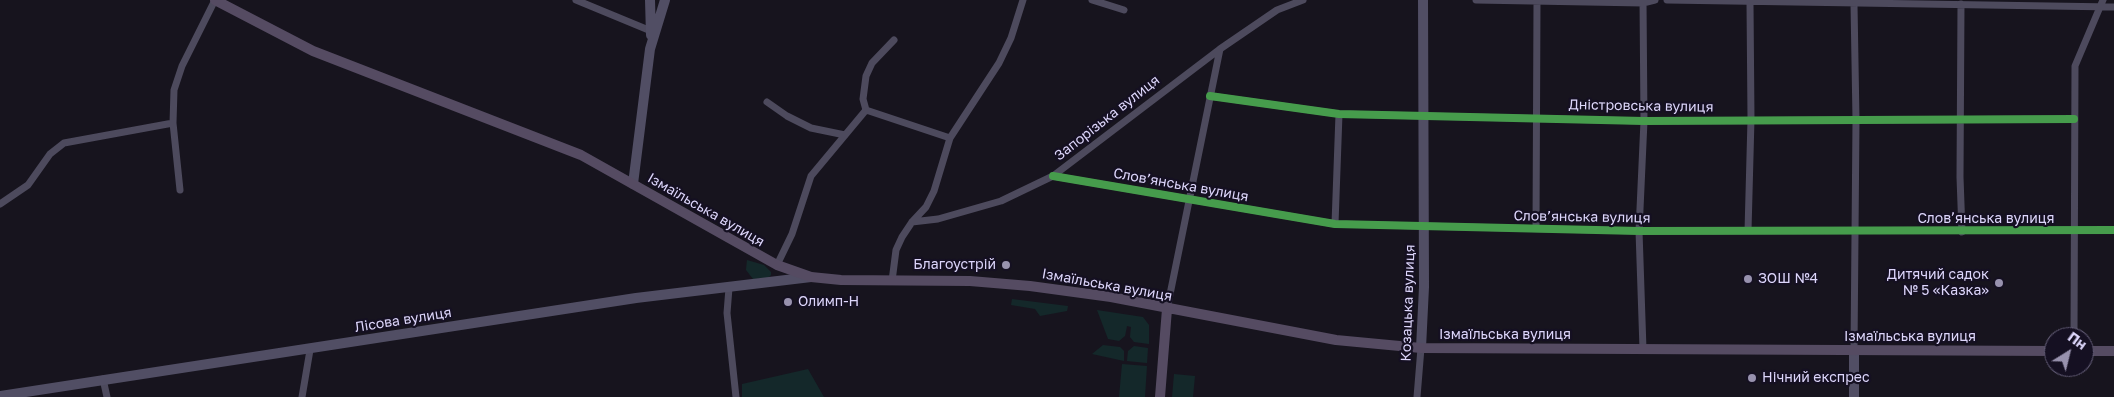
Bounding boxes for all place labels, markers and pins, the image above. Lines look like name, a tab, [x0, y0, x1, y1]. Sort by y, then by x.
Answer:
place label: Благоустрій	[913, 257, 996, 273]
marker: Благоустрій	[1000, 259, 1012, 271]
place label: Дитячий садок № 5 «Казка»	[1887, 267, 1989, 300]
place label: ЗОШ №4	[1758, 271, 1818, 287]
marker: ЗОШ №4	[1742, 273, 1754, 285]
marker: Дитячий садок № 5 «Казка»	[1993, 277, 2005, 289]
place label: Олимп-Н	[798, 294, 859, 310]
marker: Олимп-Н	[782, 296, 794, 308]
place label: Нічний експрес	[1762, 370, 1870, 386]
marker: Нічний експрес	[1746, 372, 1758, 384]

